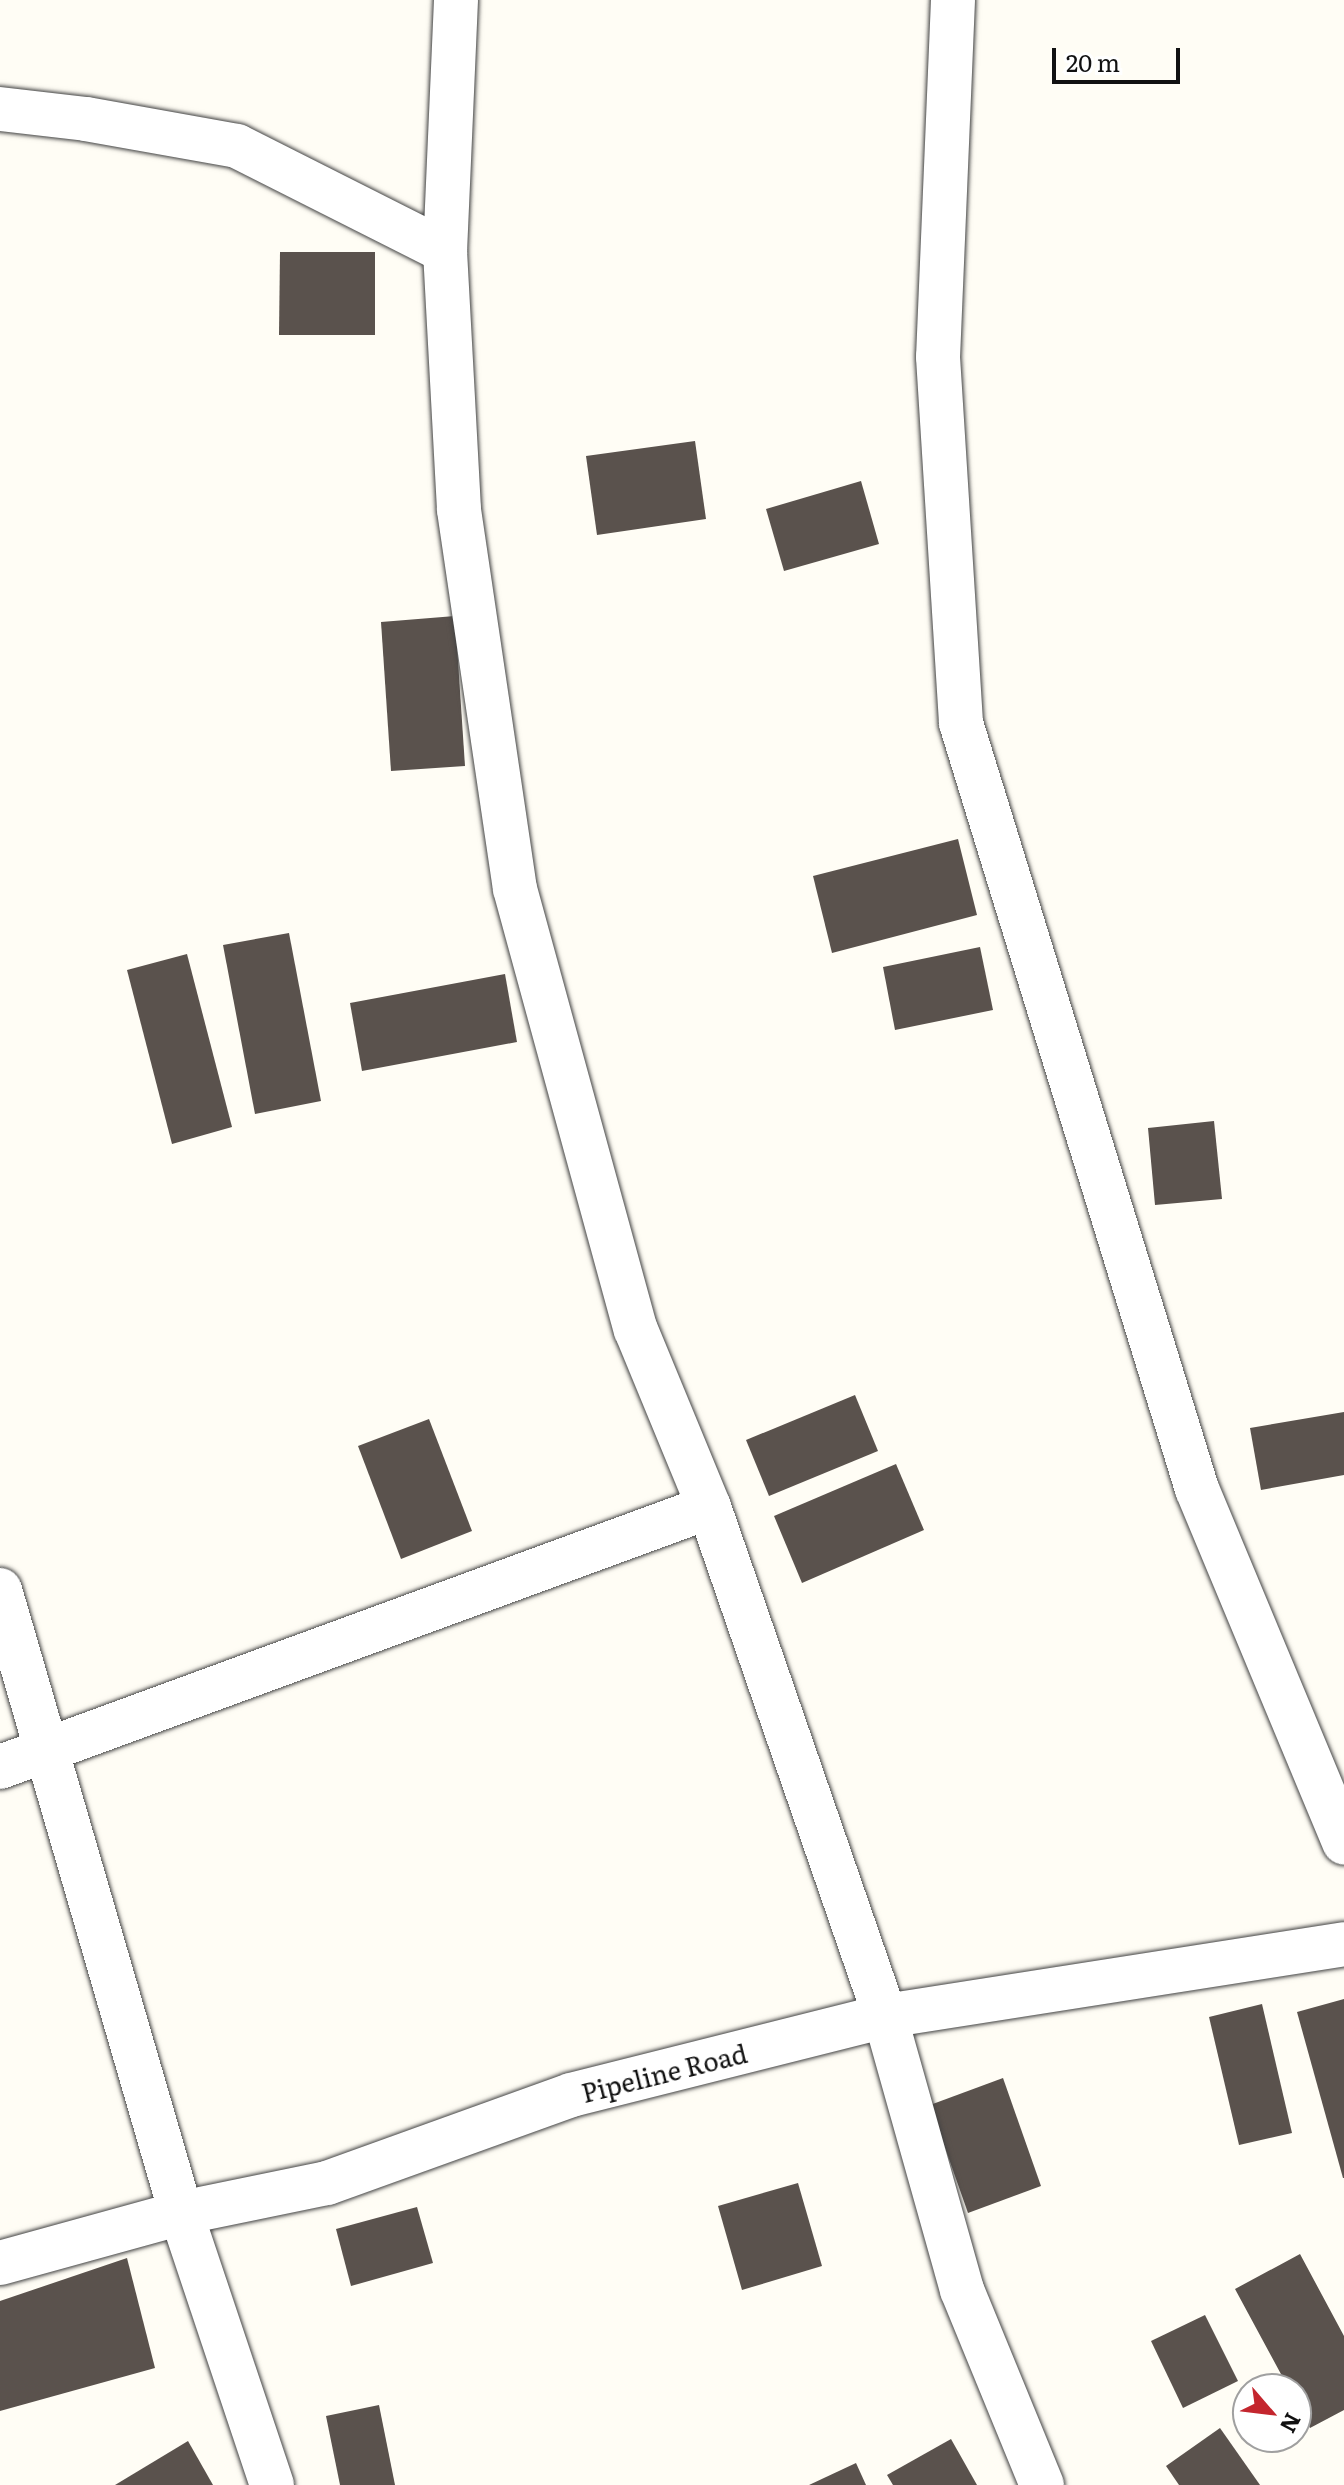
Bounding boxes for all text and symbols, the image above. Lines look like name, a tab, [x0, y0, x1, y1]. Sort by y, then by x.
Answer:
scale bar	[1056, 32, 1184, 82]
text: 20 m	[1066, 44, 1120, 79]
street label: Pipeline Road	[578, 2036, 750, 2108]
north arrow	[1232, 2373, 1312, 2453]
text: N	[1273, 2408, 1311, 2439]

